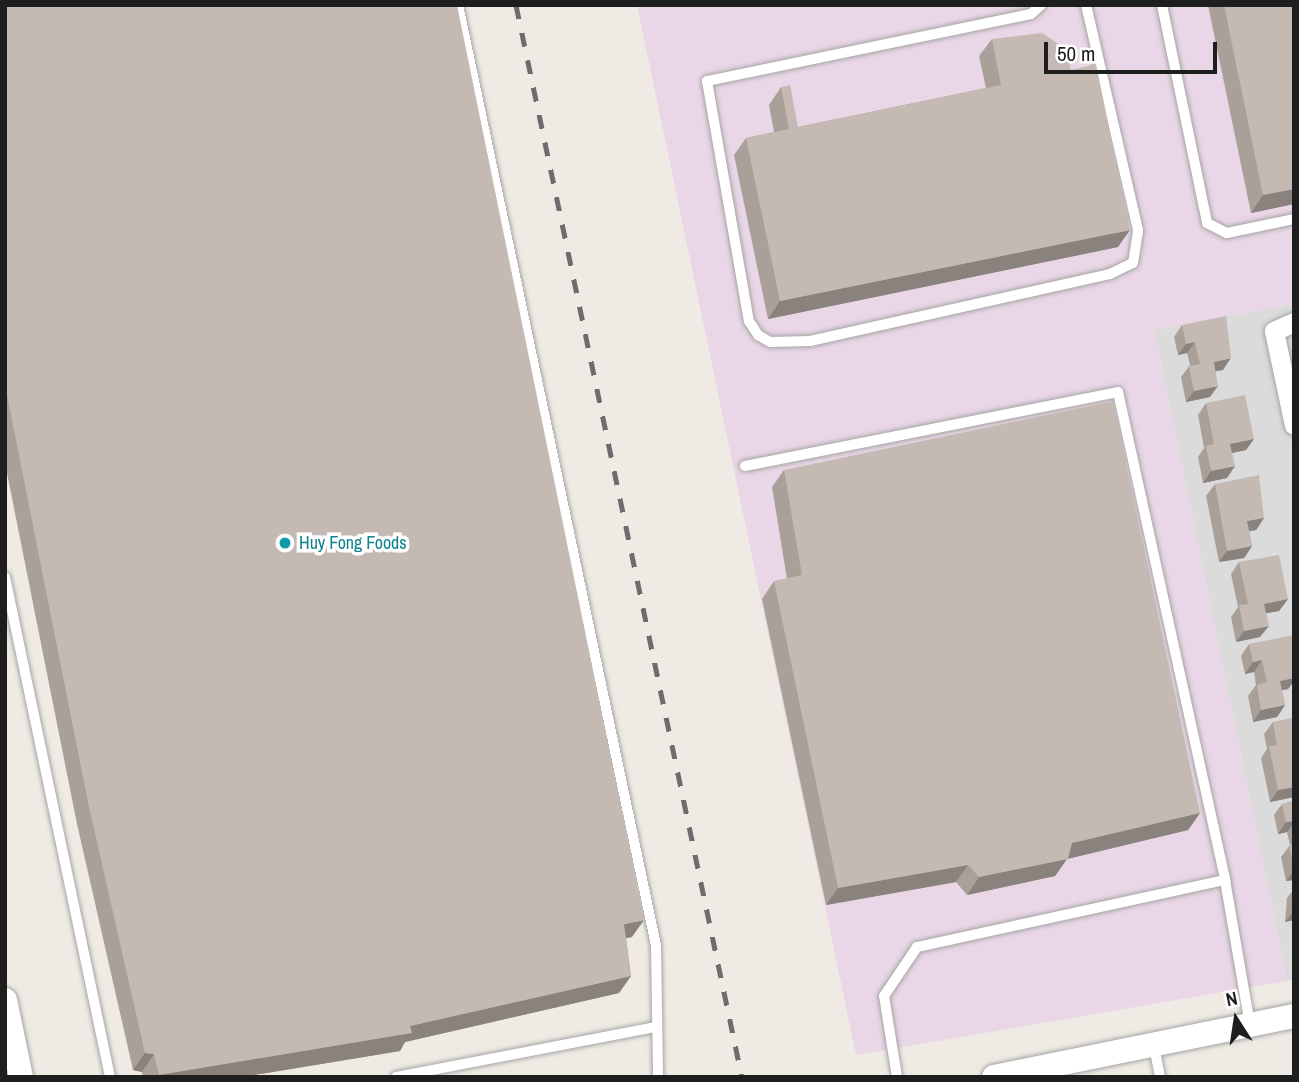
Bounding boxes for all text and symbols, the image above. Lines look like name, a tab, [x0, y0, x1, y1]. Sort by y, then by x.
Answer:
scale bar	[1047, 28, 1220, 72]
text: 50 m	[1057, 39, 1095, 68]
place label: Huy Fong Foods	[299, 532, 407, 554]
marker: Huy Fong Foods	[277, 535, 293, 551]
north arrow	[1201, 984, 1271, 1054]
text: N	[1223, 985, 1240, 1012]

